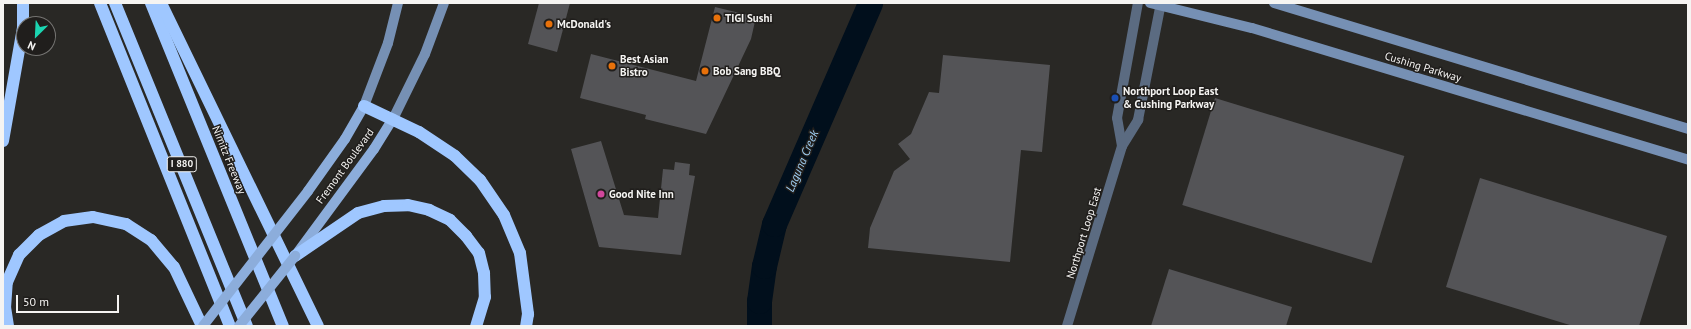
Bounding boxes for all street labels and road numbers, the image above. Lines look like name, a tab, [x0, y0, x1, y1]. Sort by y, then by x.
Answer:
street label: Cushing Parkway	[1383, 49, 1463, 85]
street label: Nimitz Freeway	[209, 124, 249, 196]
street label: Fremont Boulevard	[313, 126, 377, 206]
road number: I 880	[166, 156, 198, 172]
street label: Northport Loop East	[1064, 186, 1104, 280]

